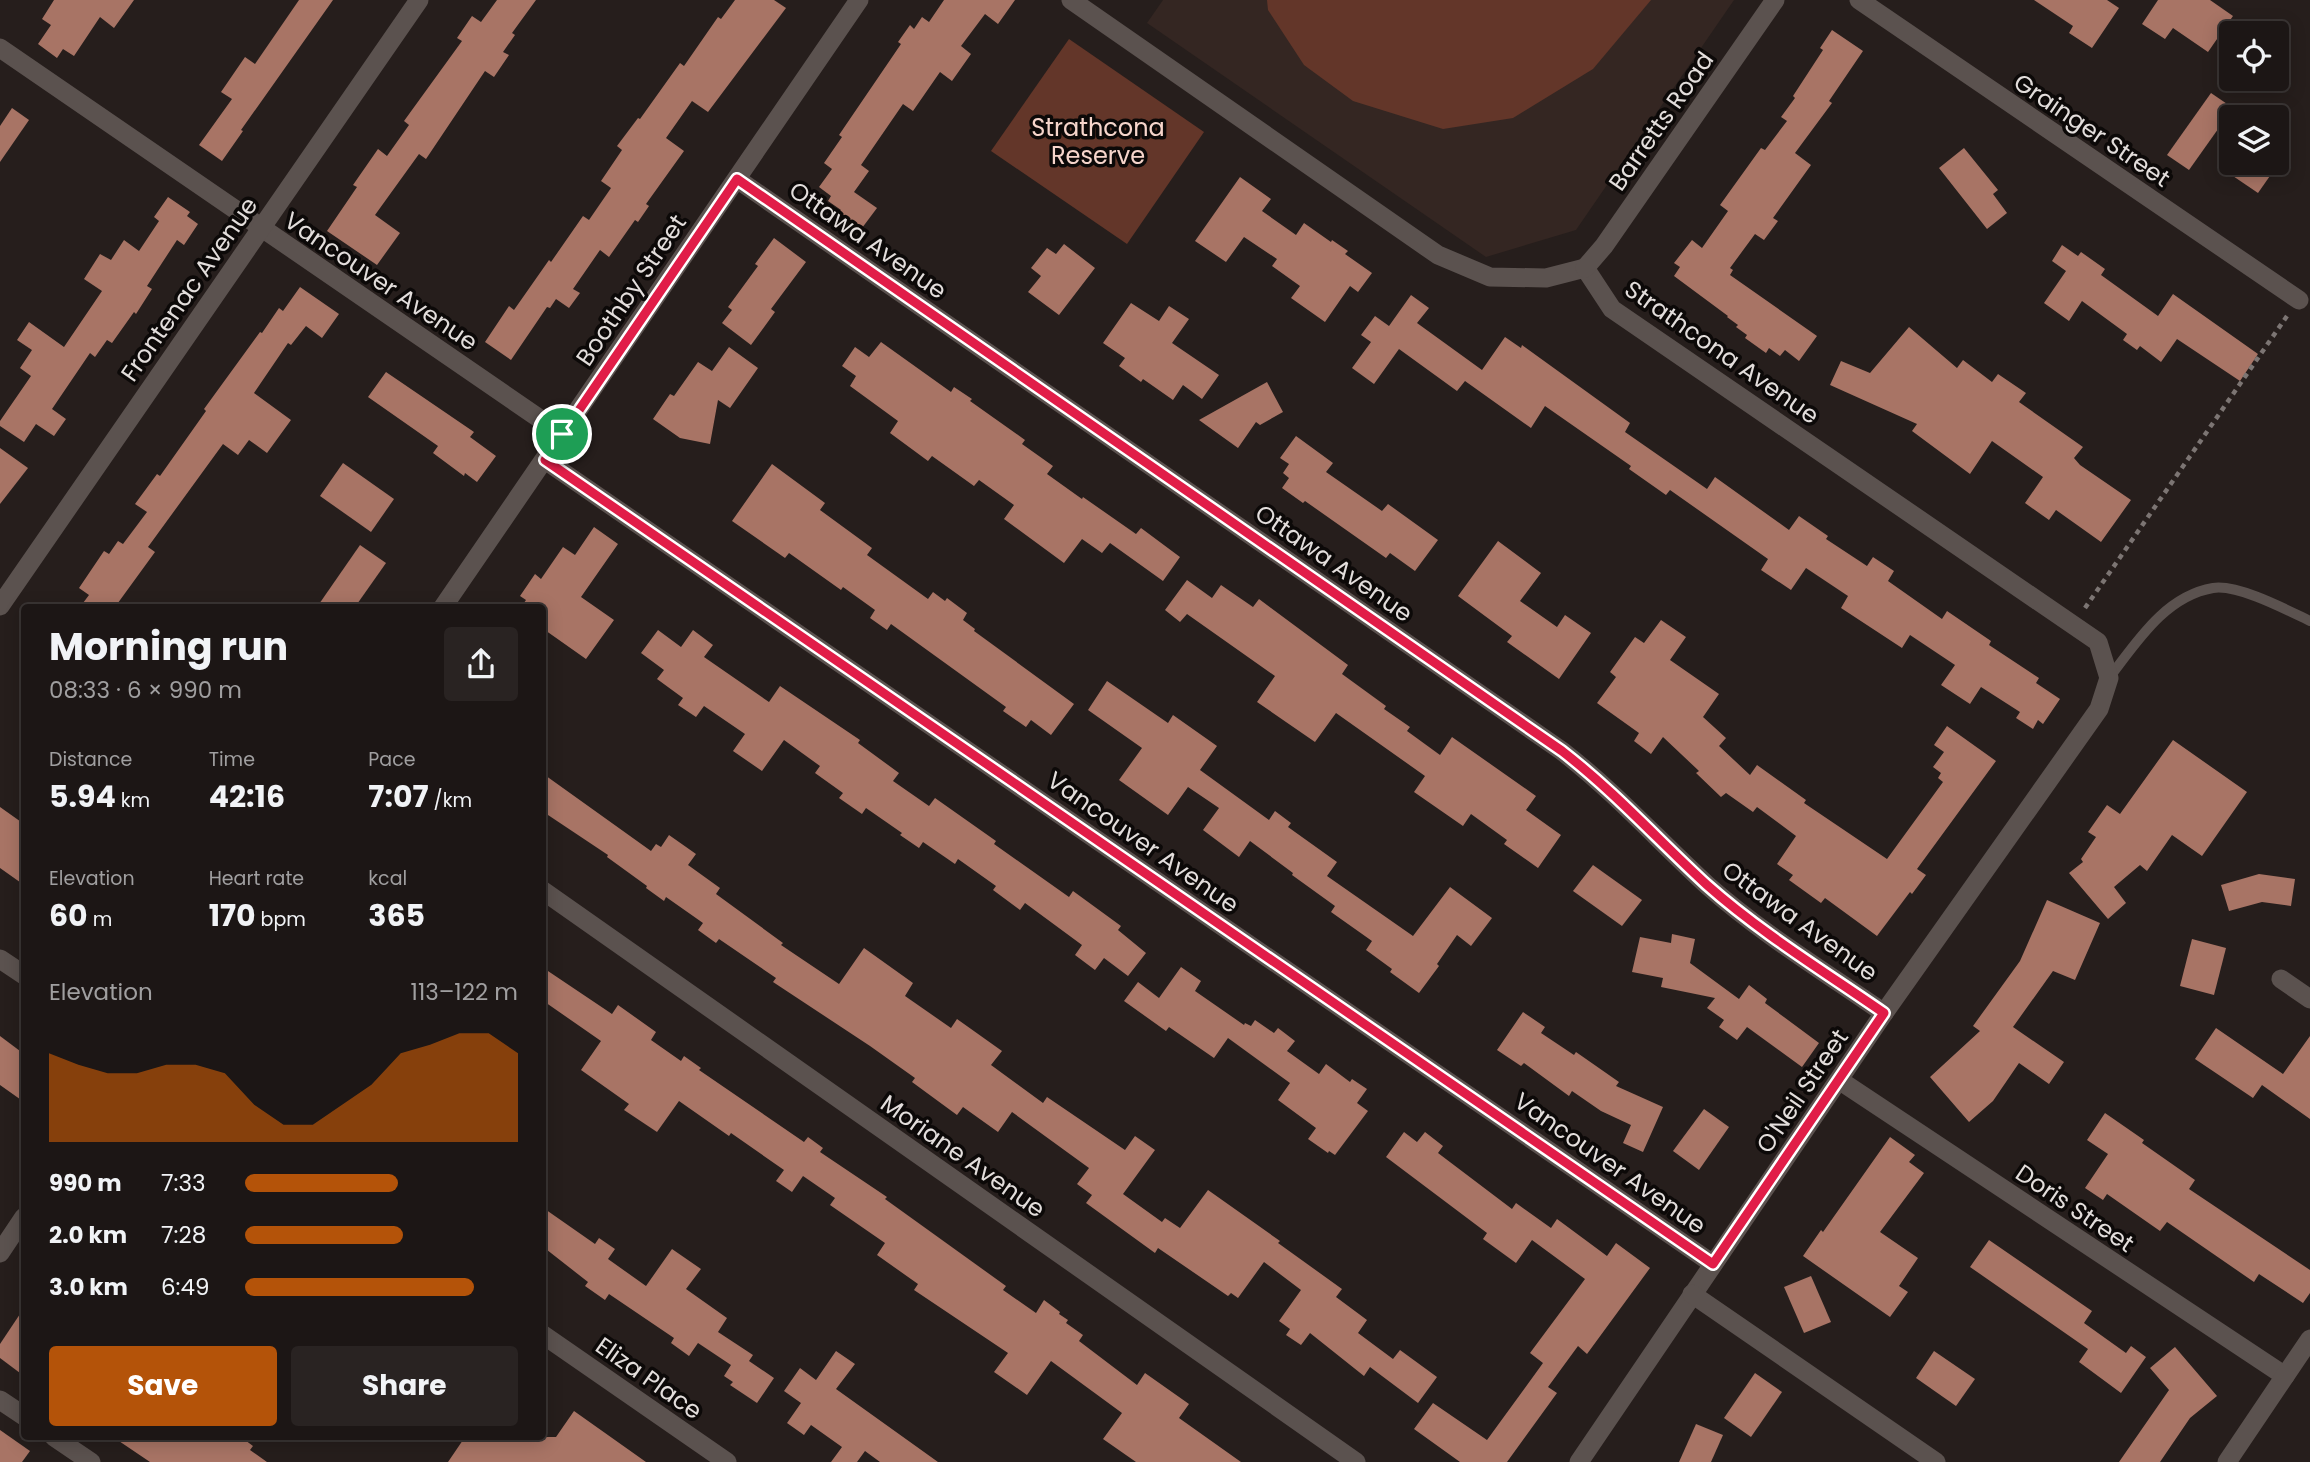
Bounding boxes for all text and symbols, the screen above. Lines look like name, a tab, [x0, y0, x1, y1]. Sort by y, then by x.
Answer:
map controls	[2219, 21, 2289, 175]
button: locate	[2219, 21, 2289, 91]
street label: Barretts Road	[1601, 45, 1721, 197]
street label: Grainger Street	[2007, 65, 2177, 195]
button: layers	[2219, 105, 2289, 175]
park label: Strathcona Reserve	[1031, 111, 1165, 172]
street label: Ottawa Avenue	[783, 173, 953, 307]
street label: Frontenac Avenue	[113, 190, 265, 388]
street label: Vancouver Avenue	[278, 204, 484, 358]
street label: Boothby Street	[568, 208, 694, 372]
street label: Strathcona Avenue	[1618, 272, 1826, 432]
pin	[532, 404, 592, 464]
icon: arrive	[543, 415, 581, 453]
street label: Ottawa Avenue	[1249, 496, 1419, 630]
text: Morning run	[49, 620, 288, 673]
button: share	[444, 627, 518, 701]
text: 08:33 · 6 × 990 m	[49, 674, 242, 706]
text: Distance	[49, 746, 132, 773]
text: Time	[209, 746, 255, 773]
text: Pace	[368, 746, 416, 773]
street label: Vancouver Avenue	[1041, 763, 1245, 921]
text: 5.94	[49, 775, 116, 818]
text: 42:16	[209, 775, 285, 818]
text: 7:07	[368, 775, 429, 818]
text: km	[116, 787, 150, 814]
text: /km	[429, 787, 472, 814]
street label: Ottawa Avenue	[1715, 853, 1885, 989]
text: Elevation	[49, 865, 135, 892]
text: Heart rate	[209, 865, 304, 892]
text: kcal	[368, 865, 407, 892]
text: 60	[49, 894, 88, 937]
text: 170	[209, 894, 256, 937]
text: 365	[368, 894, 425, 937]
text: m	[88, 906, 112, 933]
text: bpm	[256, 906, 306, 933]
text: Elevation	[49, 976, 153, 1008]
text: 113–122 m	[411, 976, 518, 1008]
street label: O'Neil Street	[1748, 1023, 1856, 1159]
street label: Vancouver Avenue	[1508, 1084, 1712, 1242]
street label: Moriane Avenue	[874, 1087, 1052, 1225]
street label: Doris Street	[2009, 1156, 2141, 1260]
text: 990 m	[49, 1167, 122, 1199]
text: 7:33	[161, 1167, 206, 1199]
text: 2.0 km	[49, 1219, 127, 1251]
text: 7:28	[161, 1219, 206, 1251]
text: 3.0 km	[49, 1271, 128, 1303]
text: 6:49	[161, 1271, 209, 1303]
street label: Eliza Place	[589, 1329, 709, 1427]
button: Save	[49, 1346, 277, 1426]
button: Share	[291, 1346, 518, 1426]

